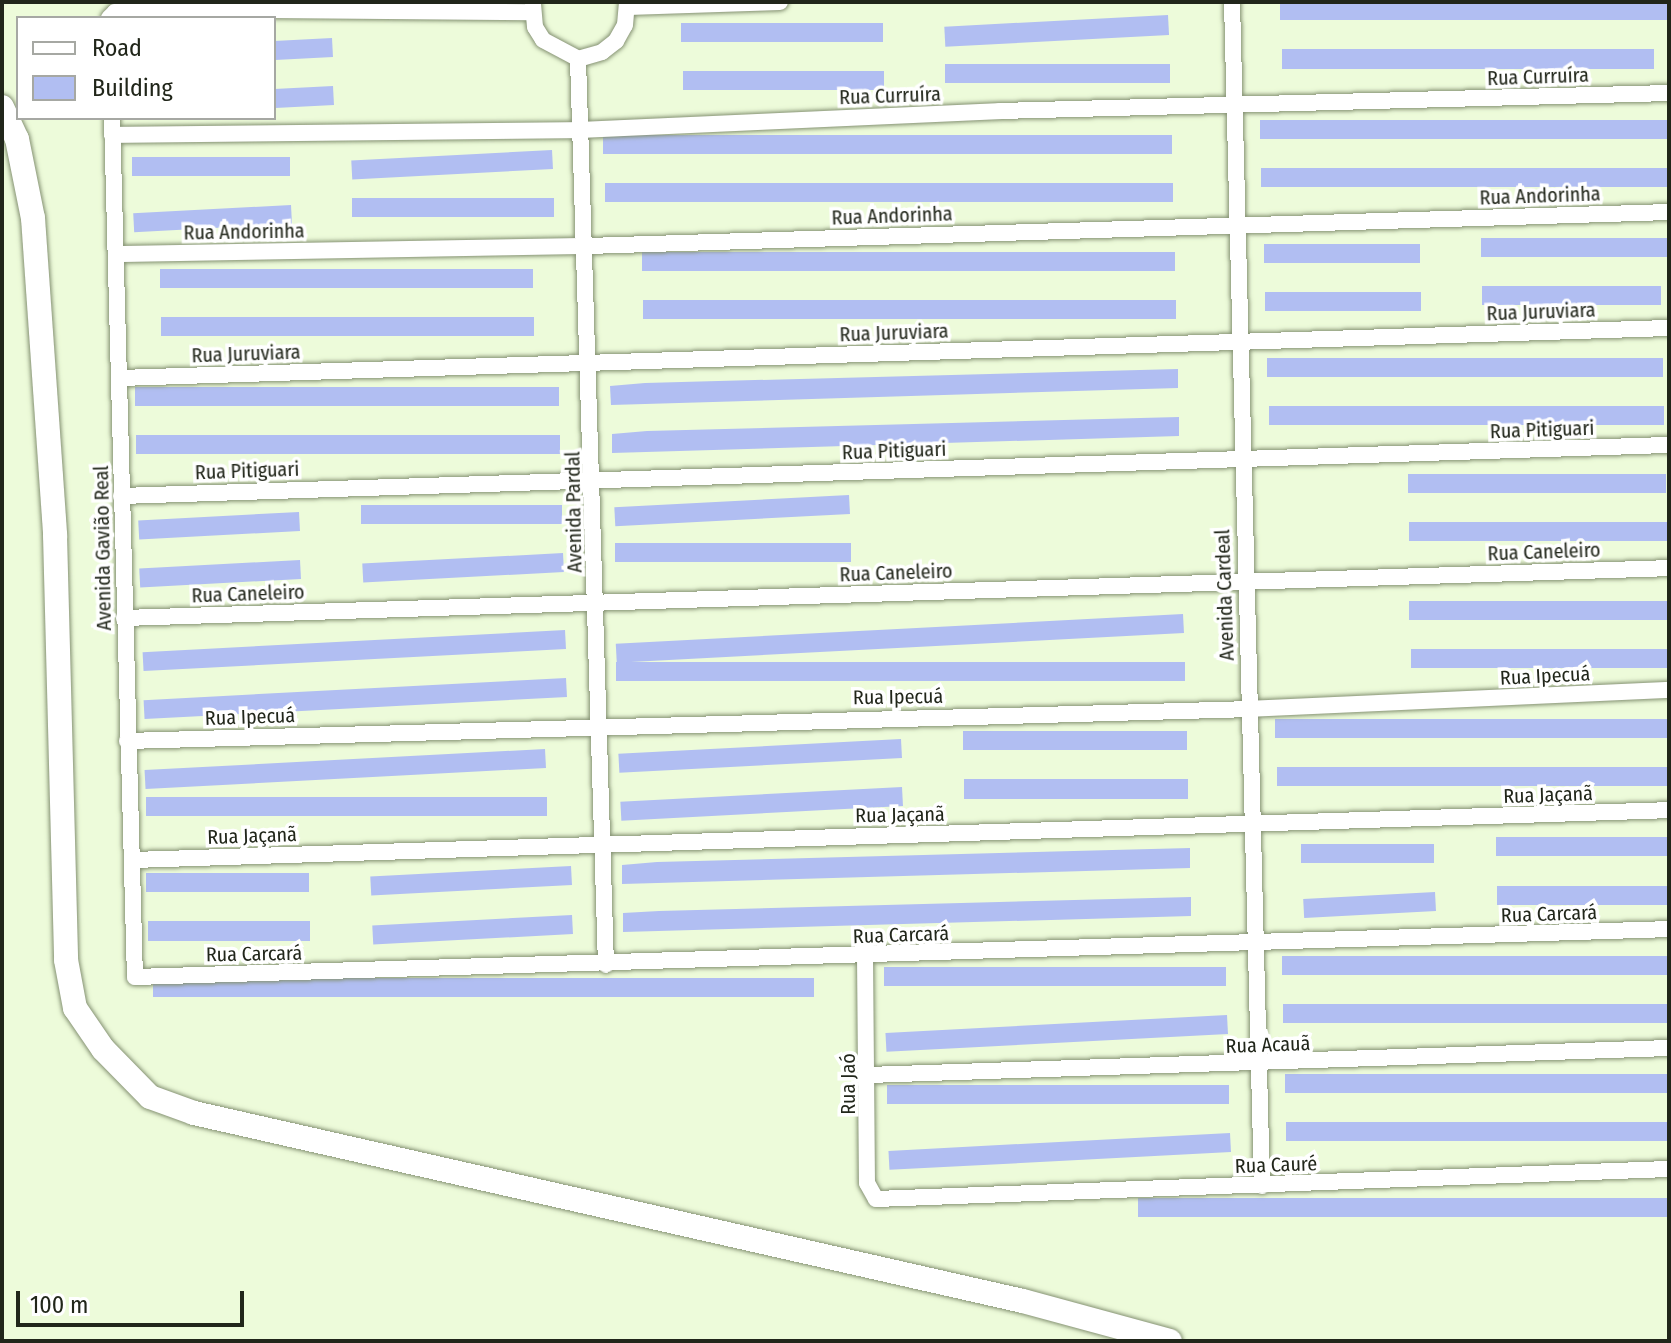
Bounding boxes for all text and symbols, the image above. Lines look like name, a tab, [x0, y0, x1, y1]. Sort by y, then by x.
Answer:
legend	[16, 16, 276, 120]
text: Road	[92, 34, 142, 62]
street label: Rua Curruíra	[1487, 63, 1589, 91]
text: Building	[92, 74, 173, 102]
street label: Rua Curruíra	[839, 82, 941, 110]
street label: Rua Andorinha	[1479, 182, 1601, 210]
street label: Rua Andorinha	[831, 202, 953, 230]
street label: Rua Andorinha	[183, 219, 305, 245]
street label: Rua Juruviara	[1486, 298, 1596, 326]
street label: Rua Juruviara	[839, 319, 949, 347]
street label: Rua Juruviara	[191, 340, 301, 368]
street label: Rua Pitiguari	[1489, 416, 1595, 444]
street label: Rua Pitiguari	[841, 437, 947, 465]
street label: Avenida Pardal	[561, 451, 587, 573]
street label: Rua Pitiguari	[194, 457, 300, 485]
street label: Avenida Gavião Real	[90, 465, 116, 631]
street label: Avenida Cardeal	[1211, 529, 1239, 661]
street label: Rua Caneleiro	[1487, 538, 1601, 566]
street label: Rua Caneleiro	[839, 559, 953, 587]
street label: Rua Caneleiro	[191, 580, 305, 608]
street label: Rua Ipecuá	[1499, 662, 1591, 690]
street label: Rua Ipecuá	[853, 684, 943, 710]
street label: Rua Ipecuá	[204, 703, 296, 731]
street label: Rua Jaçanã	[1503, 781, 1593, 809]
street label: Rua Jaçanã	[855, 802, 945, 828]
street label: Rua Jaçanã	[207, 822, 297, 850]
street label: Rua Carcará	[1500, 900, 1598, 928]
street label: Rua Carcará	[852, 921, 950, 949]
street label: Rua Carcará	[206, 941, 302, 967]
street label: Rua Acauã	[1225, 1032, 1311, 1058]
street label: Rua Jaó	[836, 1053, 860, 1115]
street label: Rua Cauré	[1234, 1152, 1318, 1178]
scale bar	[20, 1275, 248, 1325]
text: 100 m	[30, 1291, 88, 1319]

